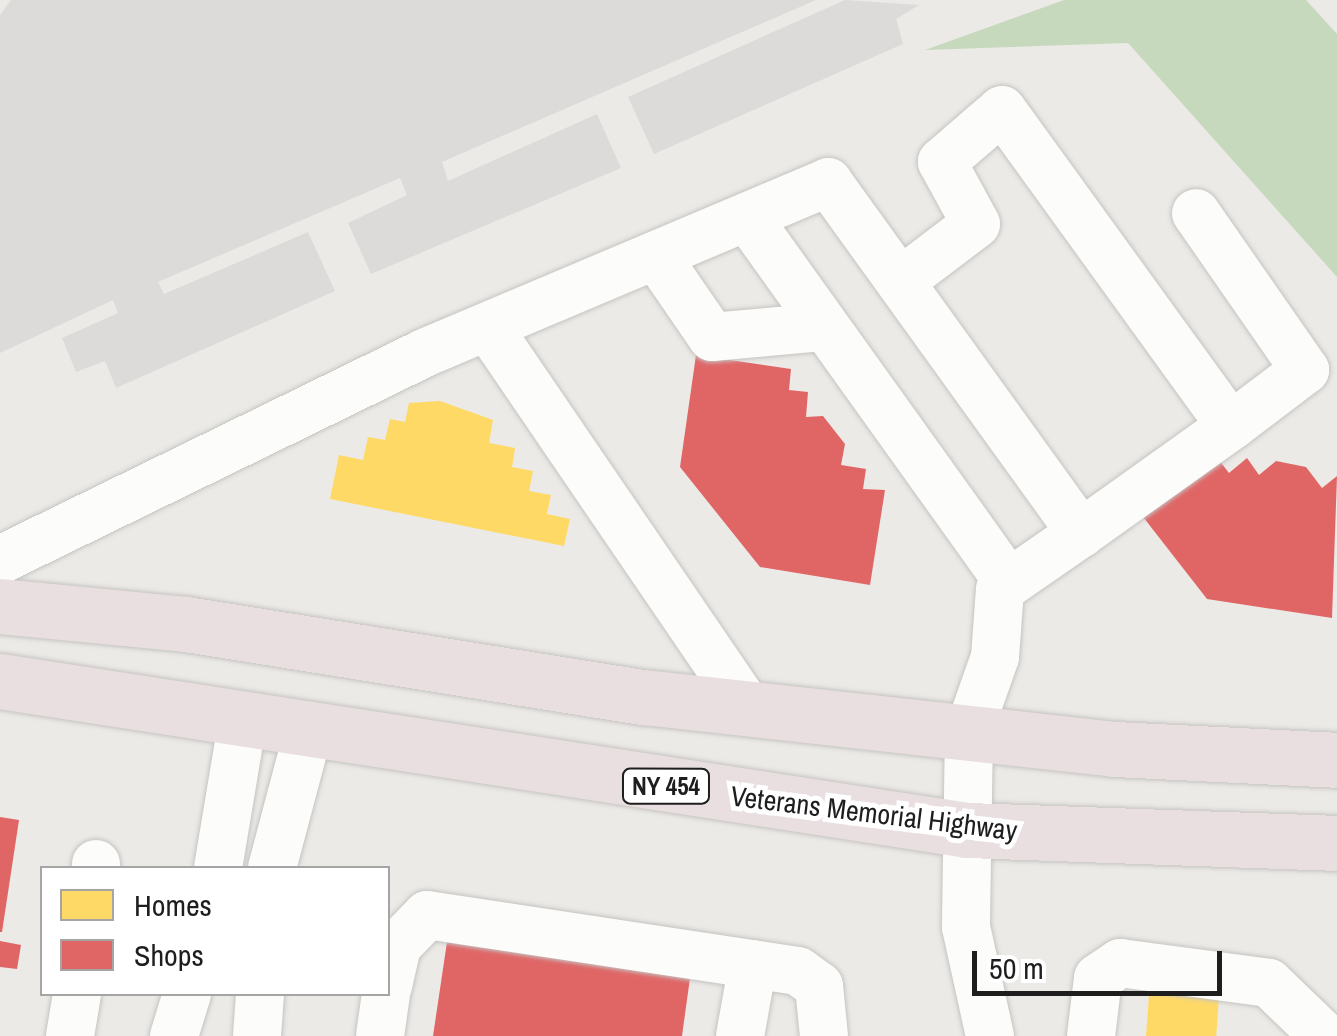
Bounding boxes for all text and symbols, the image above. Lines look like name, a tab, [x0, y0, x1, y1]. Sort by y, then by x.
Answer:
road number: NY 454	[621, 766, 711, 806]
street label: Veterans Memorial Highway	[729, 779, 1019, 847]
legend	[40, 866, 390, 996]
text: Homes	[134, 885, 212, 925]
scale bar	[977, 931, 1227, 993]
text: Shops	[134, 935, 204, 975]
text: 50 m	[989, 948, 1044, 988]

